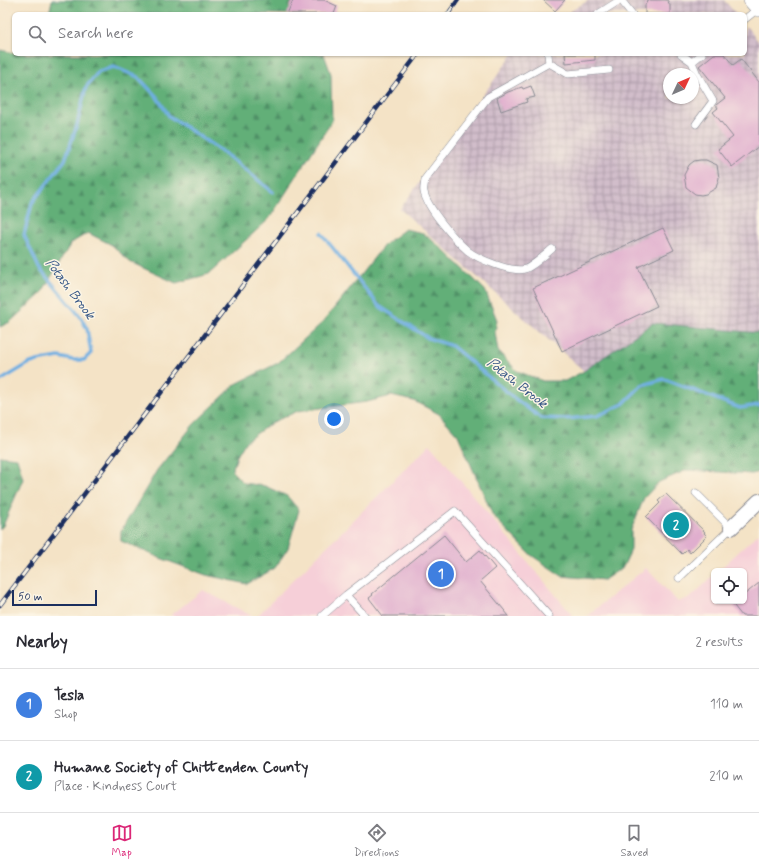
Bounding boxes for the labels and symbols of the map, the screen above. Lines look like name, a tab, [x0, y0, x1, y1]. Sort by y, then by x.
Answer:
north arrow	[663, 68, 699, 104]
water label: Potash Brook	[41, 255, 99, 324]
water label: Potash Brook	[483, 354, 552, 413]
your location	[324, 409, 344, 429]
pin: 2	[663, 510, 689, 540]
pin: 1	[428, 559, 454, 589]
scale bar	[12, 588, 97, 607]

